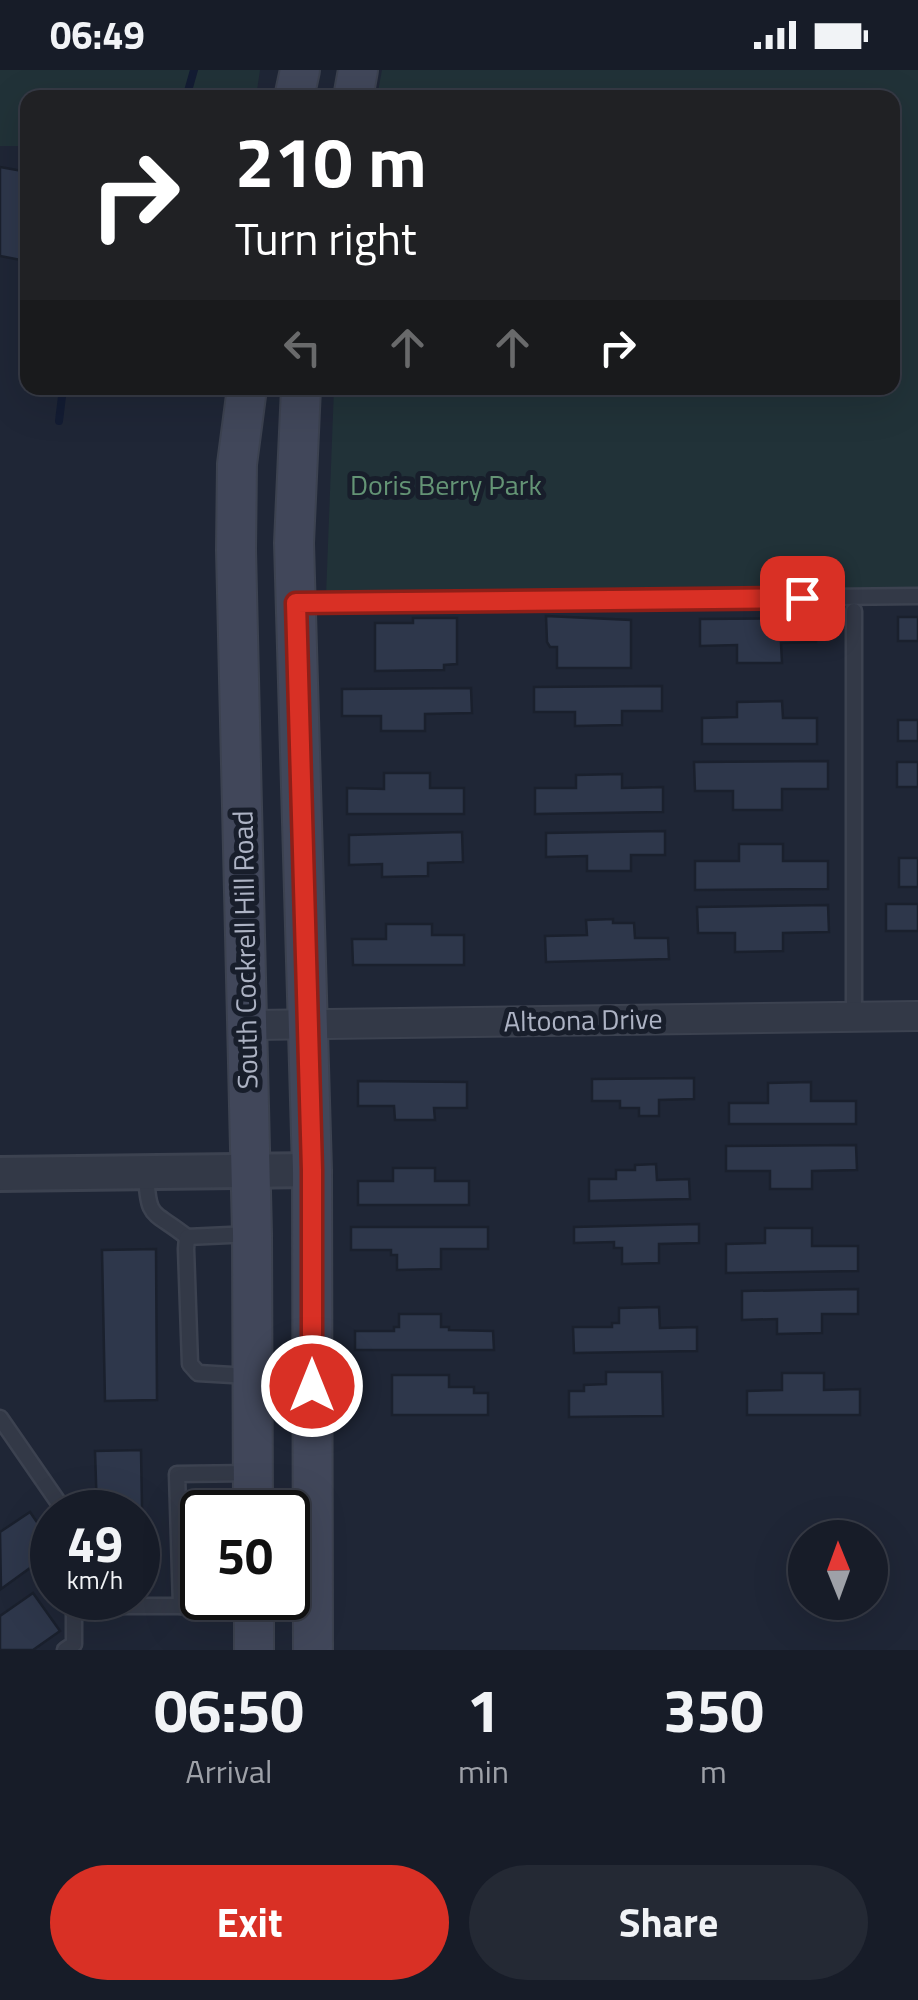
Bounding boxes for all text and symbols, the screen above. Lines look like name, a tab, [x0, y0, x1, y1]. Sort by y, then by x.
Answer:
text: 06:49	[50, 6, 145, 64]
text: 210 m	[235, 108, 427, 214]
icon: right	[70, 130, 200, 260]
text: Turn right	[235, 204, 417, 272]
icon: left	[275, 320, 330, 375]
icon: ahead	[380, 320, 435, 375]
icon: ahead	[485, 320, 540, 375]
icon: right	[590, 320, 645, 375]
park label: Doris Berry Park	[350, 463, 542, 506]
pin	[760, 556, 845, 641]
icon: arrive	[775, 571, 830, 626]
street label: South Cockrell Hill Road	[221, 810, 268, 1090]
street label: Altoona Drive	[503, 997, 663, 1042]
position arrow	[260, 1334, 364, 1438]
speed limit sign: 50	[180, 1490, 310, 1620]
text: 49	[67, 1505, 123, 1581]
north arrow	[788, 1520, 888, 1620]
map controls	[788, 1520, 888, 1620]
text: km/h	[67, 1561, 123, 1599]
text: 06:50	[154, 1664, 304, 1755]
text: 1	[467, 1664, 500, 1755]
text: 350	[663, 1664, 764, 1755]
text: Arrival	[186, 1747, 272, 1795]
text: min	[458, 1747, 509, 1795]
text: m	[700, 1747, 727, 1795]
button: Exit	[50, 1865, 449, 1980]
button: Share	[469, 1865, 868, 1980]

